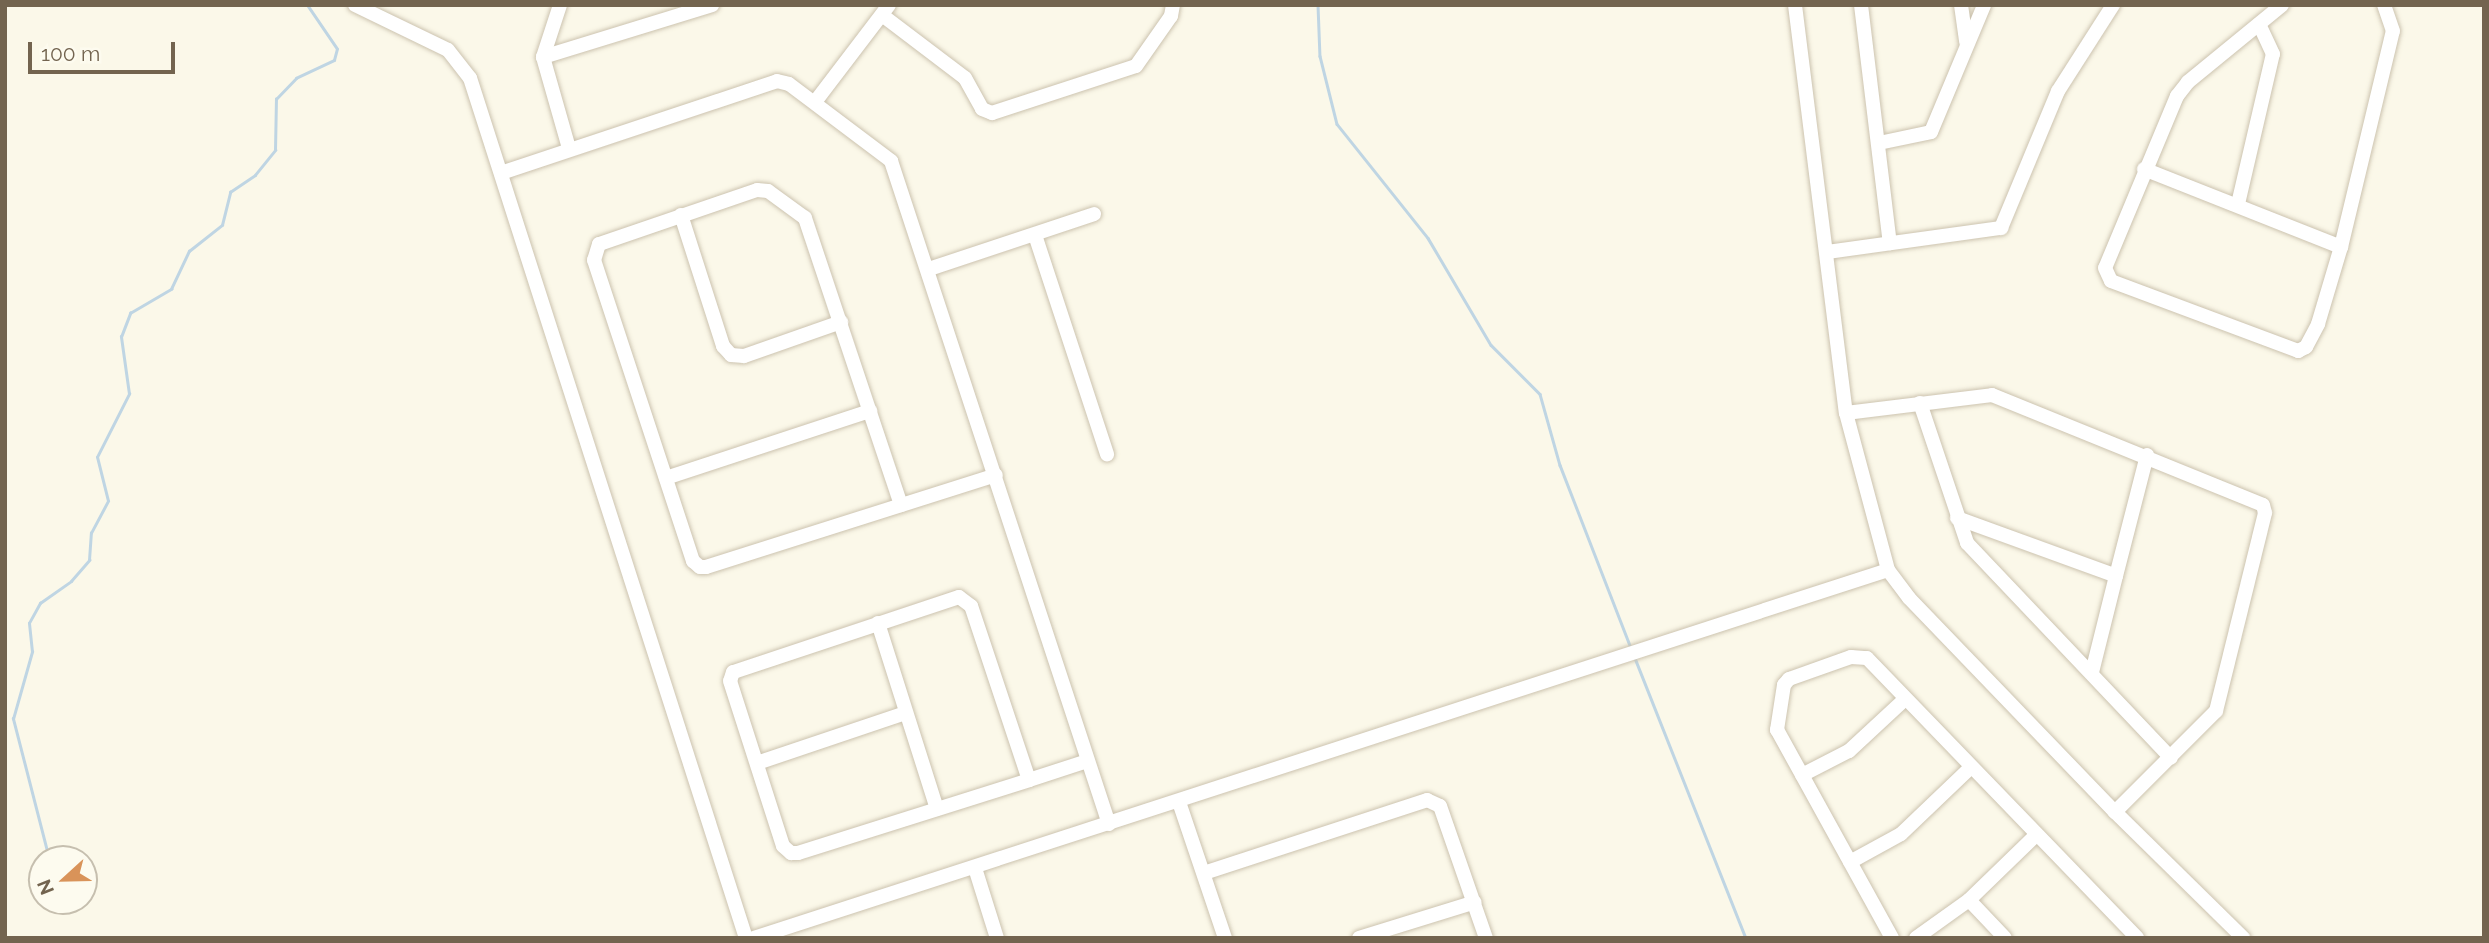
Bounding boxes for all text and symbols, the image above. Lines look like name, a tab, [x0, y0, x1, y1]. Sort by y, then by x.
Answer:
scale bar	[32, 28, 178, 72]
text: 100 m	[41, 41, 100, 66]
north arrow	[28, 845, 98, 915]
text: N	[32, 876, 58, 898]

